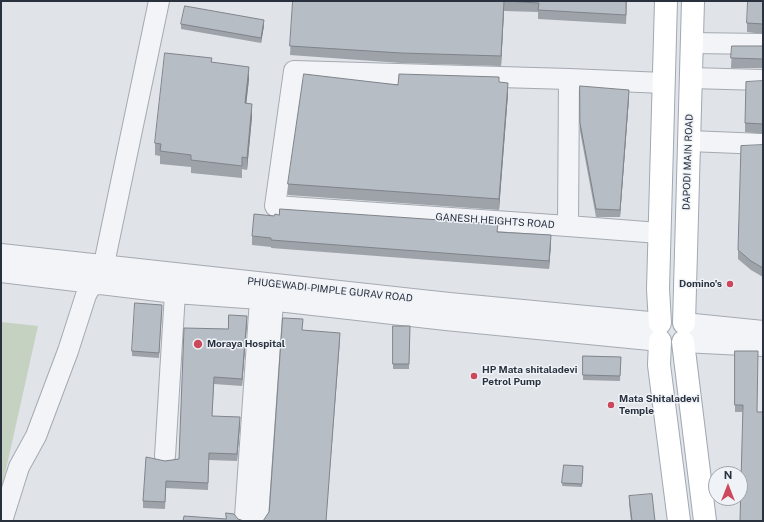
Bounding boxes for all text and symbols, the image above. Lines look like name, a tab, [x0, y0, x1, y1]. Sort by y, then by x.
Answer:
street label: DAPODI MAIN ROAD	[680, 114, 696, 210]
street label: GANESH HEIGHTS ROAD	[435, 211, 555, 231]
street label: PHUGEWADI-PIMPLE GURAV ROAD	[247, 275, 413, 305]
place label: Domino's	[679, 278, 722, 290]
marker: Domino's	[725, 279, 735, 289]
marker: Moraya Hospital	[192, 338, 204, 350]
place label: Moraya Hospital	[207, 338, 285, 350]
place label: HP Mata shitaladevi Petrol Pump	[482, 364, 577, 388]
marker: HP Mata shitaladevi Petrol Pump	[469, 371, 479, 381]
place label: Mata Shitaladevi Temple	[619, 393, 700, 416]
marker: Mata Shitaladevi Temple	[606, 400, 616, 410]
north arrow	[708, 466, 748, 506]
text: N	[724, 469, 732, 481]

